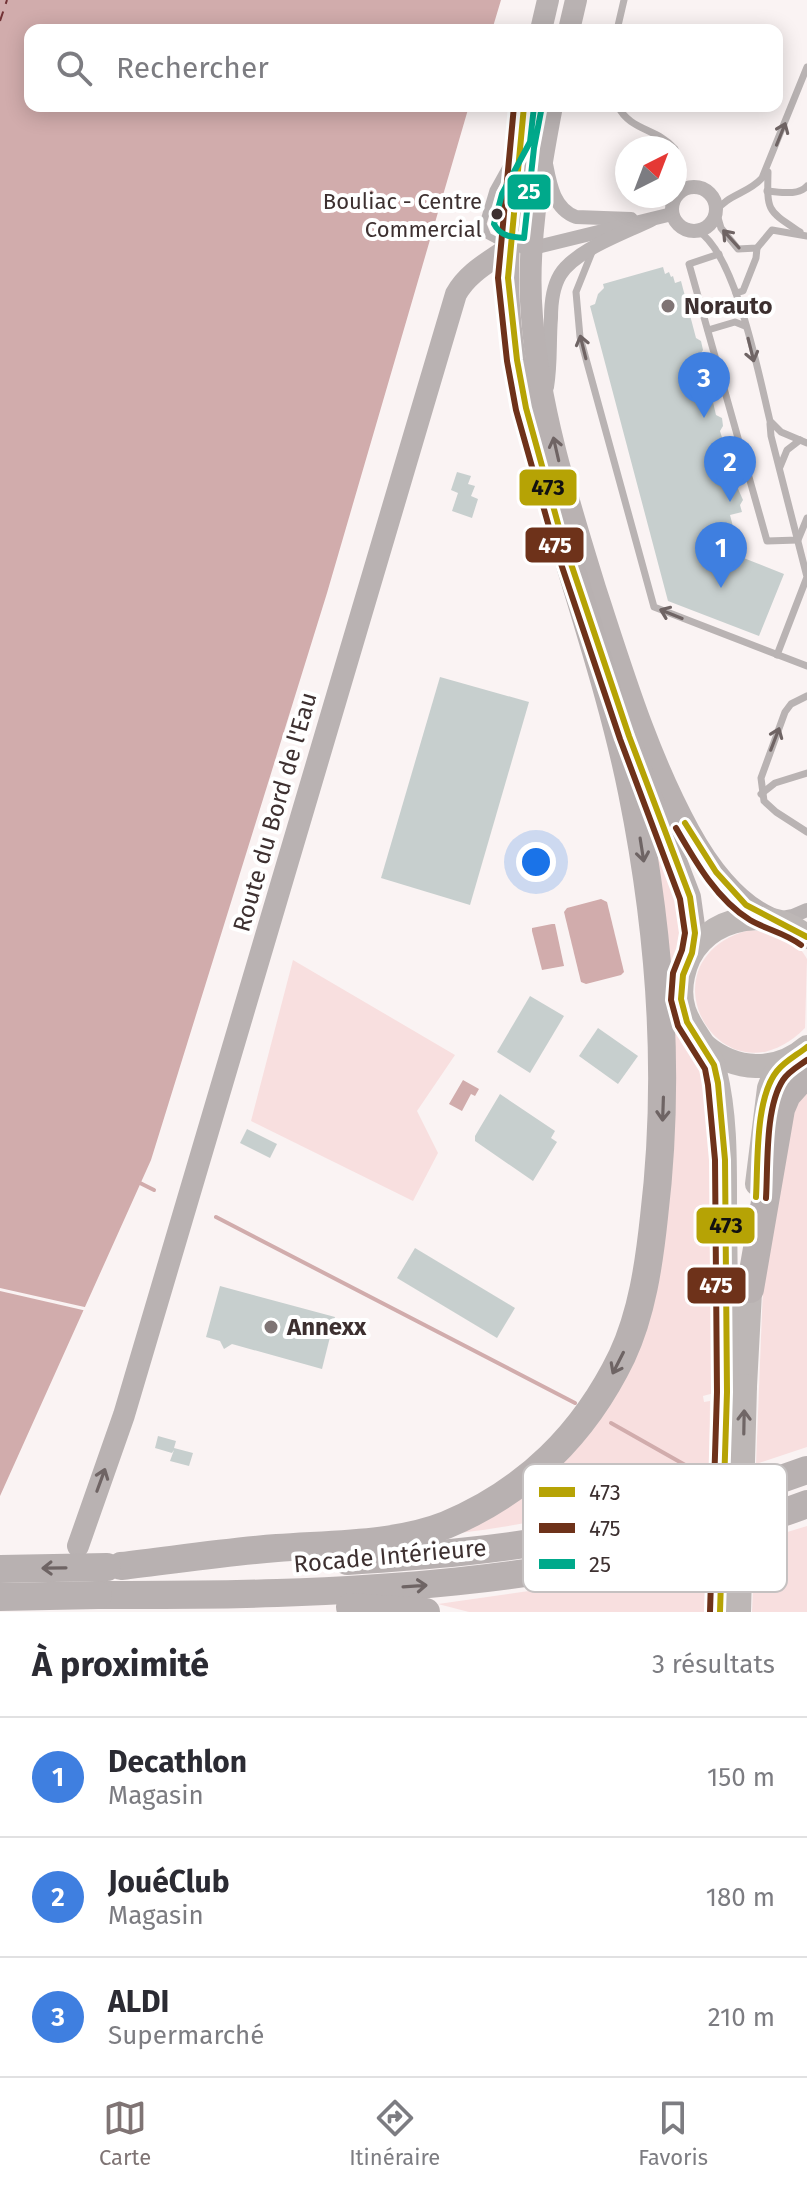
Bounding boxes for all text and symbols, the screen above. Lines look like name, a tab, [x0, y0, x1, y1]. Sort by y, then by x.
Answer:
search box	[24, 24, 783, 112]
icon: search	[52, 46, 96, 90]
text: Rechercher	[116, 50, 269, 86]
one-way arrow	[775, 122, 789, 147]
north arrow	[615, 136, 687, 208]
line badge: 25	[506, 173, 552, 211]
text: 25	[517, 178, 541, 205]
place label: Bouliac - Centre Commercial	[323, 188, 482, 243]
marker: Bouliac - Centre Commercial	[489, 206, 505, 222]
one-way arrow	[722, 229, 741, 250]
place label: Norauto	[684, 292, 772, 320]
marker: Norauto	[659, 297, 677, 315]
one-way arrow	[574, 334, 589, 360]
one-way arrow	[745, 337, 760, 363]
pin: 3	[678, 352, 730, 418]
pin: 2	[704, 436, 756, 502]
one-way arrow	[548, 437, 563, 463]
line badge: 473	[518, 468, 578, 507]
text: 473	[531, 474, 565, 501]
pin: 1	[695, 522, 747, 588]
line badge: 475	[524, 526, 585, 564]
text: 475	[538, 532, 572, 559]
one-way arrow	[659, 605, 684, 620]
street label: Route du Bord de l'Eau	[227, 689, 323, 935]
one-way arrow	[769, 727, 783, 752]
one-way arrow	[635, 837, 650, 862]
your location	[516, 842, 556, 882]
one-way arrow	[655, 1095, 670, 1122]
line badge: 473	[695, 1206, 756, 1245]
text: 473	[709, 1212, 743, 1239]
line badge: 475	[686, 1266, 747, 1305]
text: 475	[699, 1272, 733, 1299]
place label: Annexx	[286, 1313, 367, 1341]
marker: Annexx	[262, 1318, 280, 1336]
one-way arrow	[609, 1350, 625, 1374]
one-way arrow	[736, 1409, 752, 1436]
legend	[523, 1464, 787, 1592]
one-way arrow	[95, 1469, 109, 1493]
text: 473	[589, 1479, 621, 1506]
text: 475	[589, 1515, 621, 1542]
street label: Rocade Intérieure	[292, 1534, 488, 1578]
text: 25	[589, 1551, 611, 1578]
one-way arrow	[41, 1560, 68, 1575]
one-way arrow	[401, 1578, 428, 1593]
text: À proximité	[32, 1644, 209, 1685]
text: 3 résultats	[652, 1649, 775, 1680]
text: Decathlon	[108, 1744, 247, 1780]
text: 1	[52, 1762, 64, 1793]
text: 150 m	[707, 1762, 775, 1793]
text: Magasin	[108, 1780, 204, 1811]
text: JouéClub	[108, 1864, 230, 1900]
text: 2	[51, 1882, 65, 1913]
text: 180 m	[706, 1882, 775, 1913]
text: Magasin	[108, 1900, 204, 1931]
text: ALDI	[108, 1984, 169, 2020]
text: 3	[51, 2002, 65, 2033]
text: 210 m	[708, 2002, 775, 2033]
text: Supermarché	[108, 2020, 264, 2051]
tab: Carte	[99, 2096, 151, 2171]
tab: Itinéraire	[349, 2096, 440, 2171]
tab: Favoris	[638, 2096, 708, 2171]

